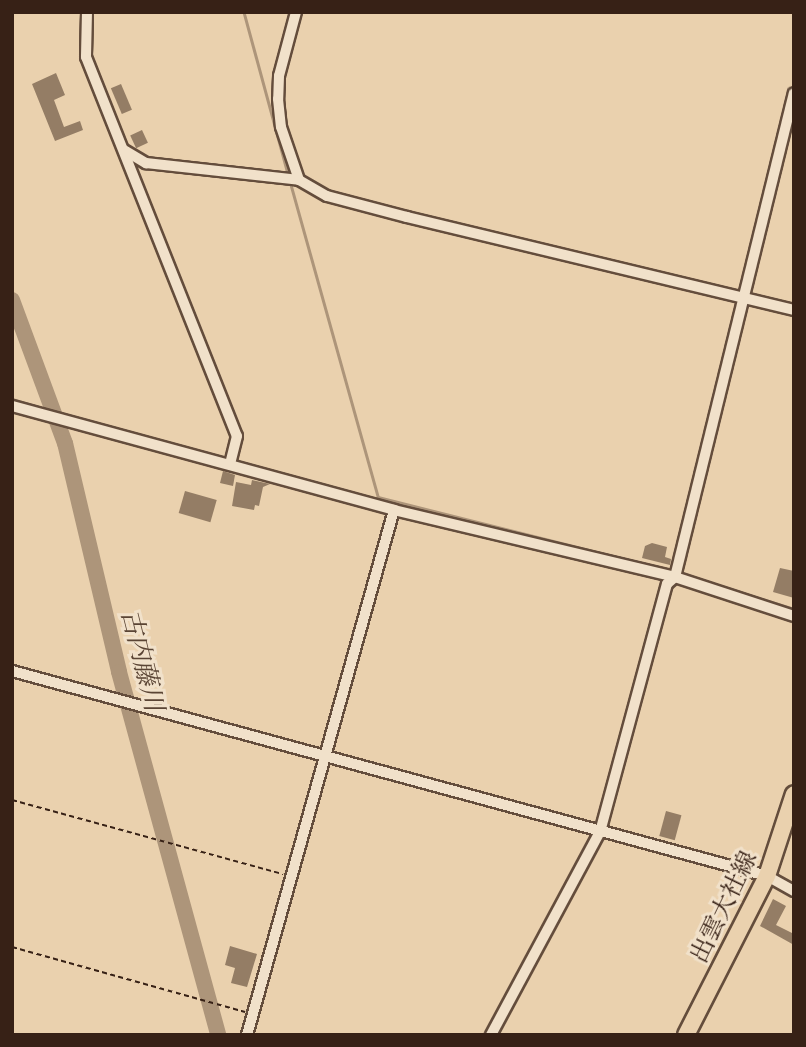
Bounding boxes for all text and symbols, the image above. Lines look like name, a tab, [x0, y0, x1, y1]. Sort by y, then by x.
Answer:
water label: 古内藤川	[114, 606, 170, 714]
street label: 出雲大社線	[685, 847, 763, 967]

